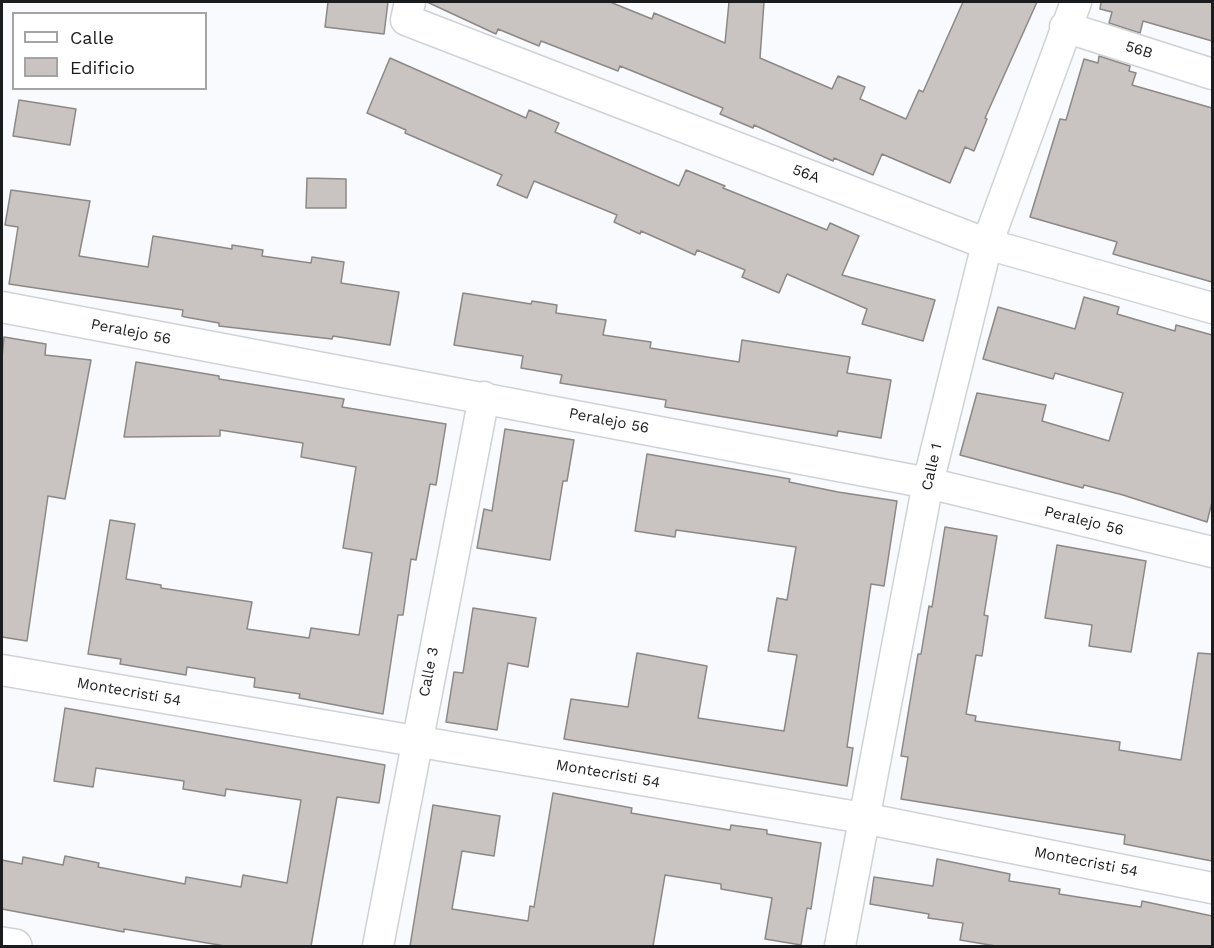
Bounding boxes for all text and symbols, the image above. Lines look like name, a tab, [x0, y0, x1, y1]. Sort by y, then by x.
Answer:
legend	[12, 12, 207, 90]
text: Calle	[70, 27, 114, 48]
street label: 56B	[1123, 37, 1155, 63]
text: Edificio	[70, 57, 135, 78]
street label: 56A	[790, 161, 822, 187]
street label: Peralejo 56	[89, 315, 173, 349]
street label: Peralejo 56	[567, 404, 651, 438]
street label: Calle 1	[918, 442, 946, 492]
street label: Peralejo 56	[1042, 502, 1126, 540]
street label: Calle 3	[415, 646, 443, 698]
street label: Montecristi 54	[75, 674, 183, 710]
street label: Montecristi 54	[554, 756, 662, 792]
street label: Montecristi 54	[1032, 843, 1140, 881]

